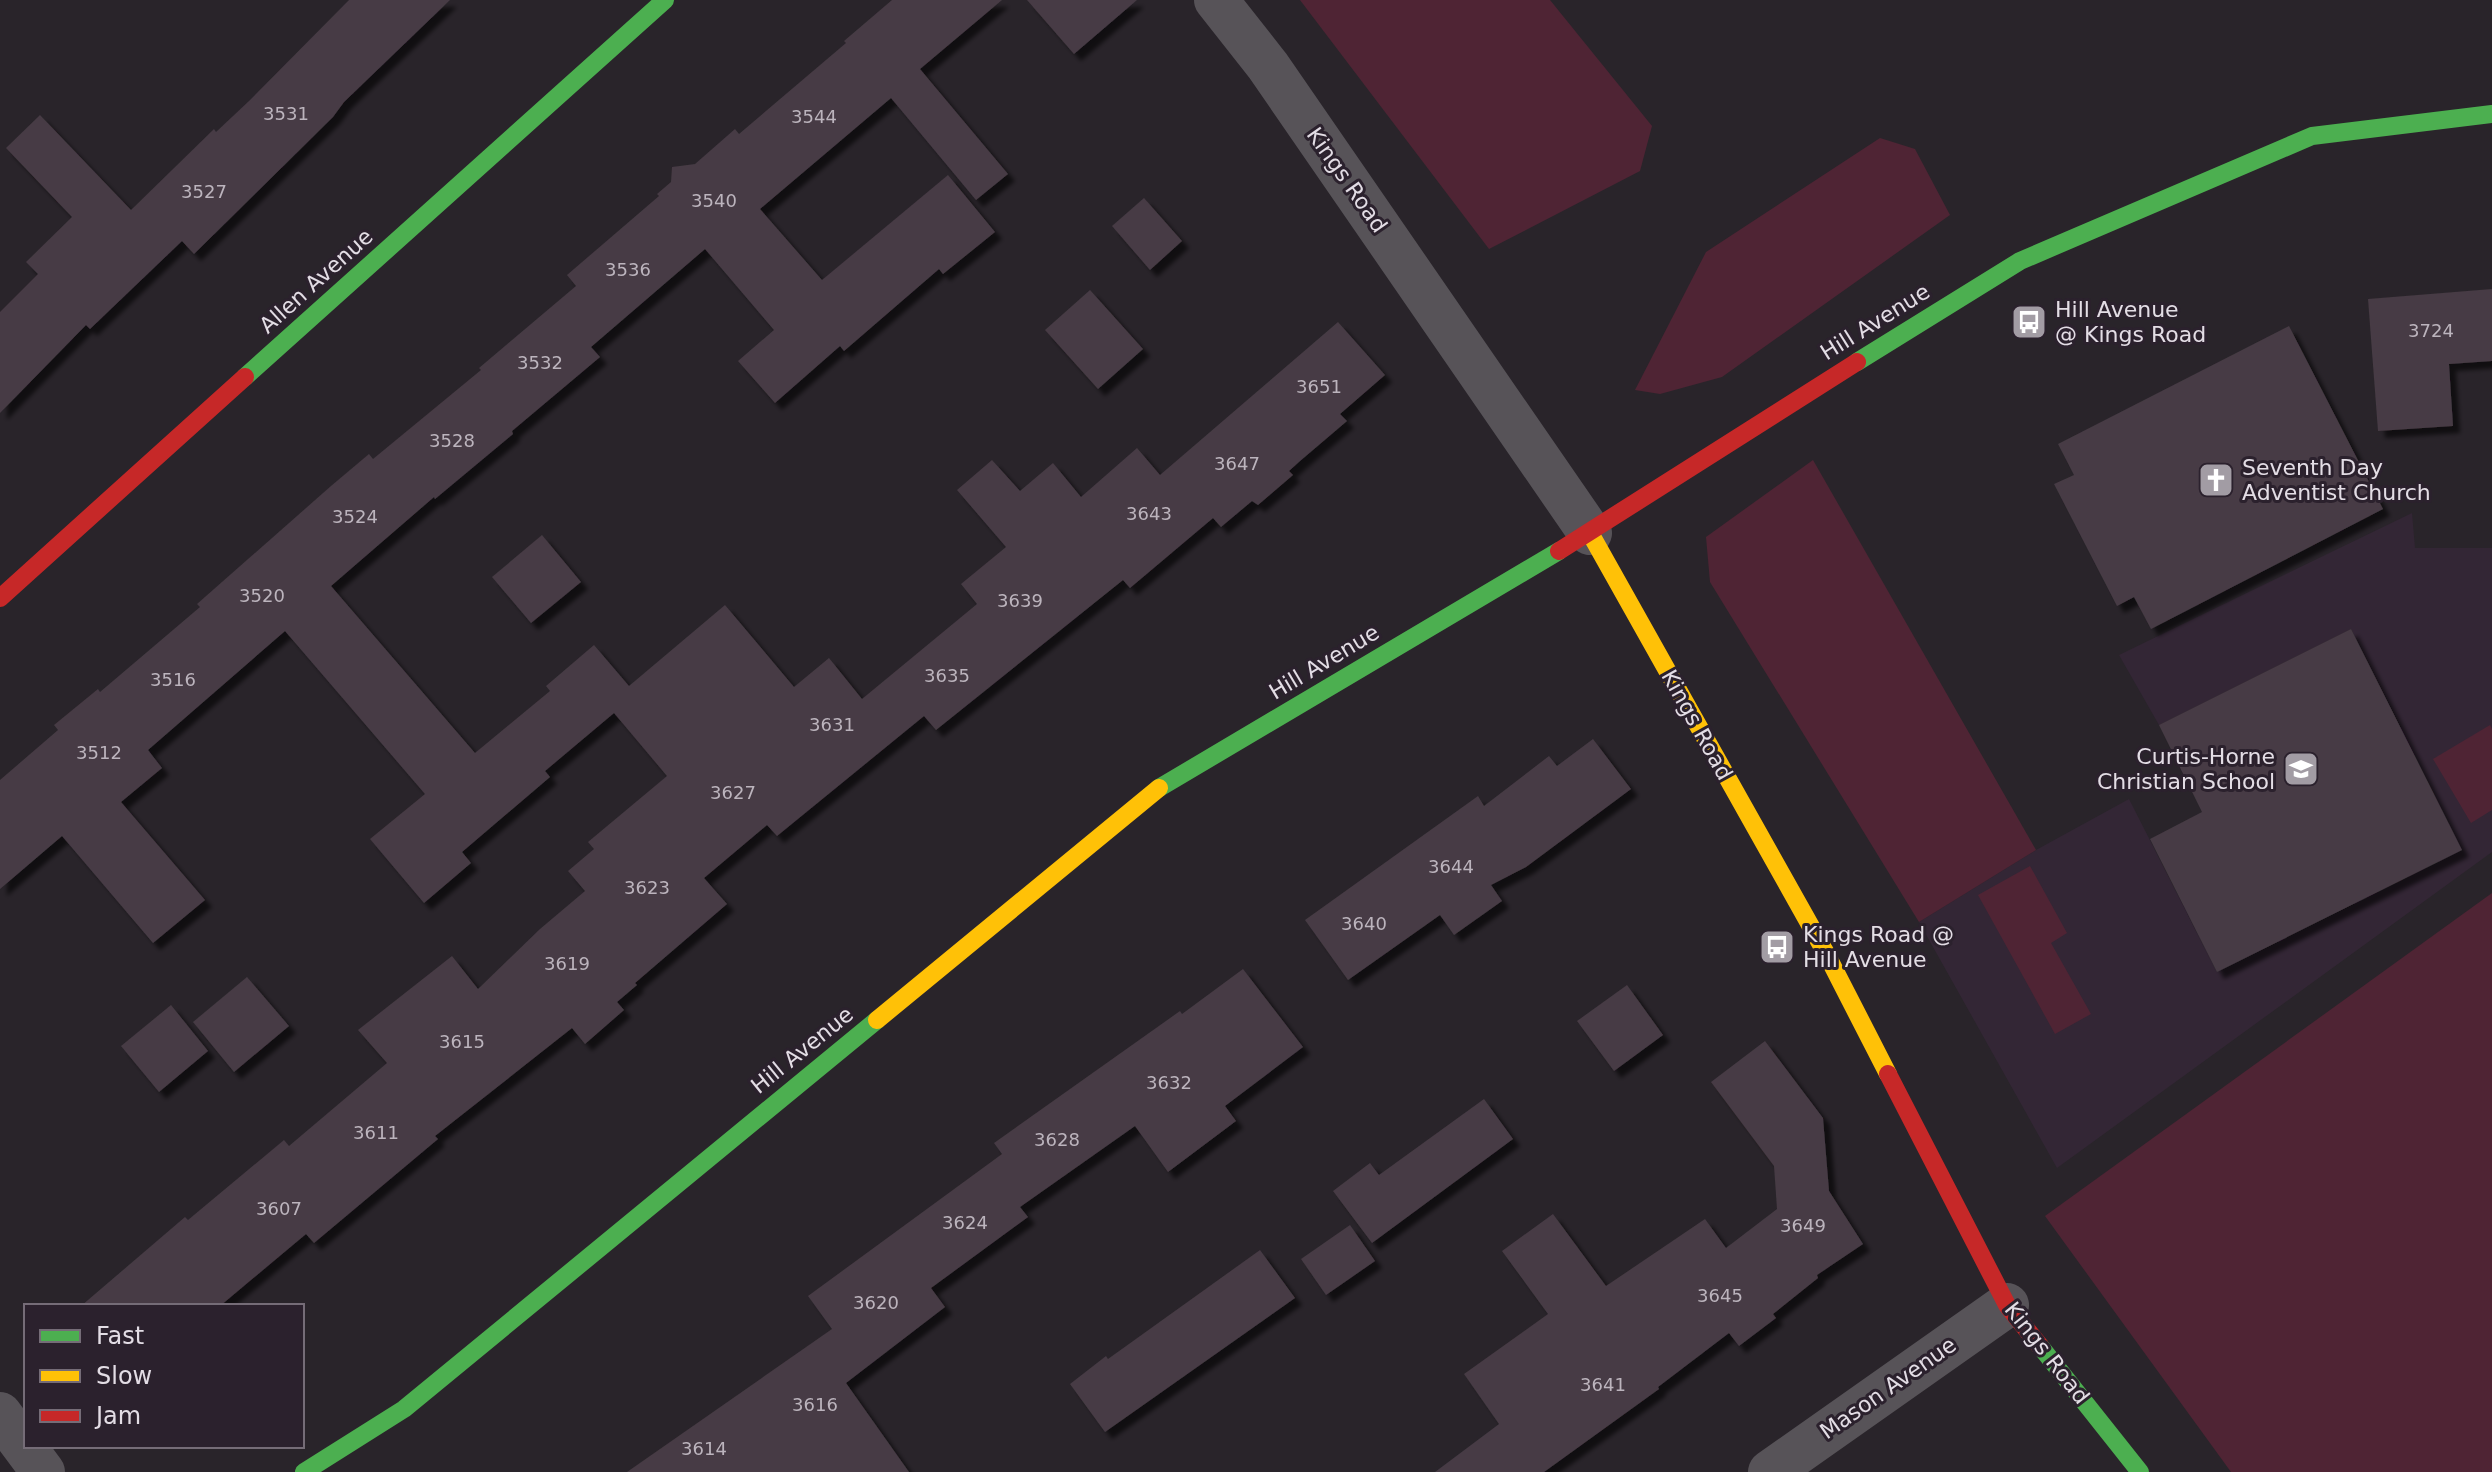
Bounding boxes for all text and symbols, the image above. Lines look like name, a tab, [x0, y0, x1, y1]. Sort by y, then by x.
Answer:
house number: 3531	[263, 103, 309, 124]
house number: 3544	[791, 106, 837, 127]
street label: Kings Road	[1302, 123, 1392, 237]
house number: 3527	[181, 181, 227, 202]
house number: 3540	[691, 190, 737, 211]
street label: Allen Avenue	[254, 224, 378, 338]
house number: 3536	[605, 259, 651, 280]
street label: Hill Avenue	[1816, 279, 1934, 365]
place label: Hill Avenue @ Kings Road	[2055, 297, 2206, 347]
bus stop icon: Hill Avenue @ Kings Road	[2010, 303, 2048, 341]
house number: 3724	[2408, 320, 2454, 341]
house number: 3532	[517, 352, 563, 373]
house number: 3651	[1296, 376, 1342, 397]
house number: 3528	[429, 430, 475, 451]
house number: 3647	[1214, 453, 1260, 474]
place label: Seventh Day Adventist Church	[2242, 455, 2431, 505]
church icon: Seventh Day Adventist Church	[2197, 461, 2235, 499]
house number: 3643	[1126, 503, 1172, 524]
house number: 3524	[332, 506, 378, 527]
house number: 3520	[239, 585, 285, 606]
house number: 3639	[997, 590, 1043, 611]
street label: Hill Avenue	[1265, 619, 1383, 705]
house number: 3635	[924, 665, 970, 686]
street label: Kings Road	[1656, 666, 1738, 784]
house number: 3516	[150, 669, 196, 690]
house number: 3631	[809, 714, 855, 735]
house number: 3512	[76, 742, 122, 763]
place label: Curtis-Horne Christian School	[2097, 744, 2275, 794]
school or university icon: Curtis-Horne Christian School	[2282, 750, 2320, 788]
house number: 3627	[710, 782, 756, 803]
house number: 3644	[1428, 856, 1474, 877]
house number: 3623	[624, 877, 670, 898]
house number: 3640	[1341, 913, 1387, 934]
place label: Kings Road @ Hill Avenue	[1803, 922, 1954, 972]
bus stop icon: Kings Road @ Hill Avenue	[1758, 928, 1796, 966]
house number: 3619	[544, 953, 590, 974]
street label: Hill Avenue	[746, 1001, 858, 1099]
house number: 3615	[439, 1031, 485, 1052]
house number: 3632	[1146, 1072, 1192, 1093]
house number: 3611	[353, 1122, 399, 1143]
house number: 3628	[1034, 1129, 1080, 1150]
house number: 3607	[256, 1198, 302, 1219]
house number: 3624	[942, 1212, 988, 1233]
house number: 3649	[1780, 1215, 1826, 1236]
house number: 3645	[1697, 1285, 1743, 1306]
house number: 3620	[853, 1292, 899, 1313]
street label: Kings Road	[2000, 1297, 2094, 1409]
legend	[24, 1304, 304, 1448]
text: Fast	[96, 1322, 144, 1350]
street label: Mason Avenue	[1815, 1332, 1961, 1444]
text: Slow	[96, 1362, 152, 1390]
house number: 3641	[1580, 1374, 1626, 1395]
house number: 3616	[792, 1394, 838, 1415]
text: Jam	[94, 1402, 141, 1430]
house number: 3614	[681, 1438, 727, 1459]

